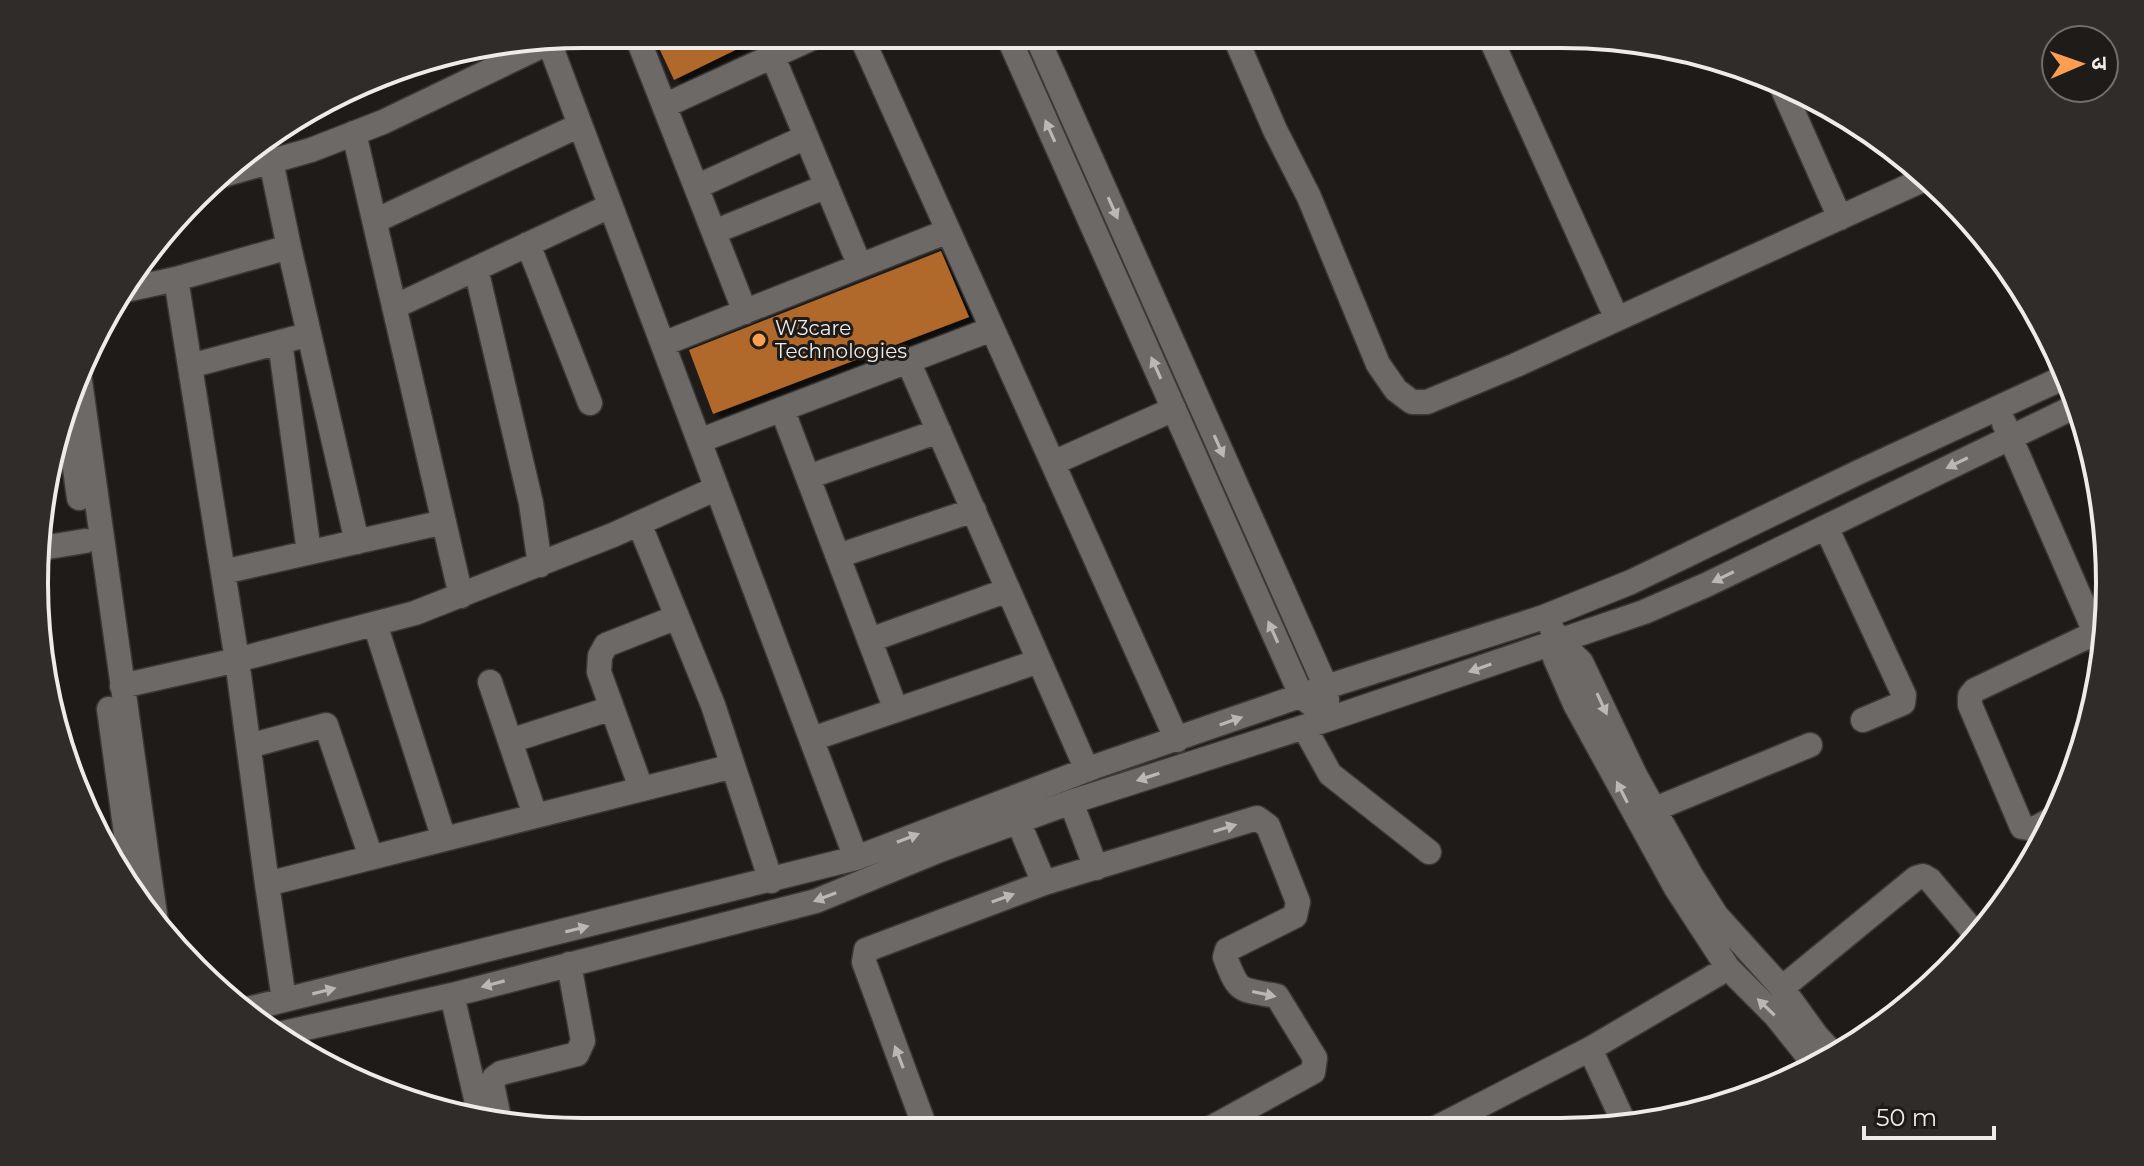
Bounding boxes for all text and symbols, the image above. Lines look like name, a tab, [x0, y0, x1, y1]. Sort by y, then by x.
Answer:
north arrow	[2040, 24, 2120, 104]
text: उ	[2086, 56, 2113, 71]
one-way arrow	[1044, 119, 1057, 143]
one-way arrow	[1107, 197, 1120, 220]
place label: W3care Technologies	[775, 316, 907, 363]
marker: W3care Technologies	[750, 331, 768, 349]
one-way arrow	[1149, 357, 1163, 380]
one-way arrow	[1212, 434, 1226, 458]
one-way arrow	[1945, 456, 1969, 470]
one-way arrow	[1712, 570, 1735, 583]
one-way arrow	[1267, 620, 1280, 643]
one-way arrow	[1468, 662, 1492, 674]
one-way arrow	[1595, 693, 1609, 716]
one-way arrow	[1220, 714, 1244, 726]
one-way arrow	[1135, 772, 1159, 784]
one-way arrow	[1615, 780, 1628, 803]
one-way arrow	[1213, 822, 1237, 834]
one-way arrow	[896, 831, 920, 844]
one-way arrow	[813, 891, 837, 904]
one-way arrow	[991, 892, 1015, 904]
one-way arrow	[564, 922, 589, 934]
one-way arrow	[480, 978, 504, 991]
one-way arrow	[312, 984, 337, 996]
one-way arrow	[1252, 988, 1277, 1001]
one-way arrow	[1757, 998, 1776, 1016]
one-way arrow	[892, 1044, 905, 1068]
scale bar	[1864, 1090, 1994, 1140]
text: 50 m	[1876, 1103, 1937, 1132]

